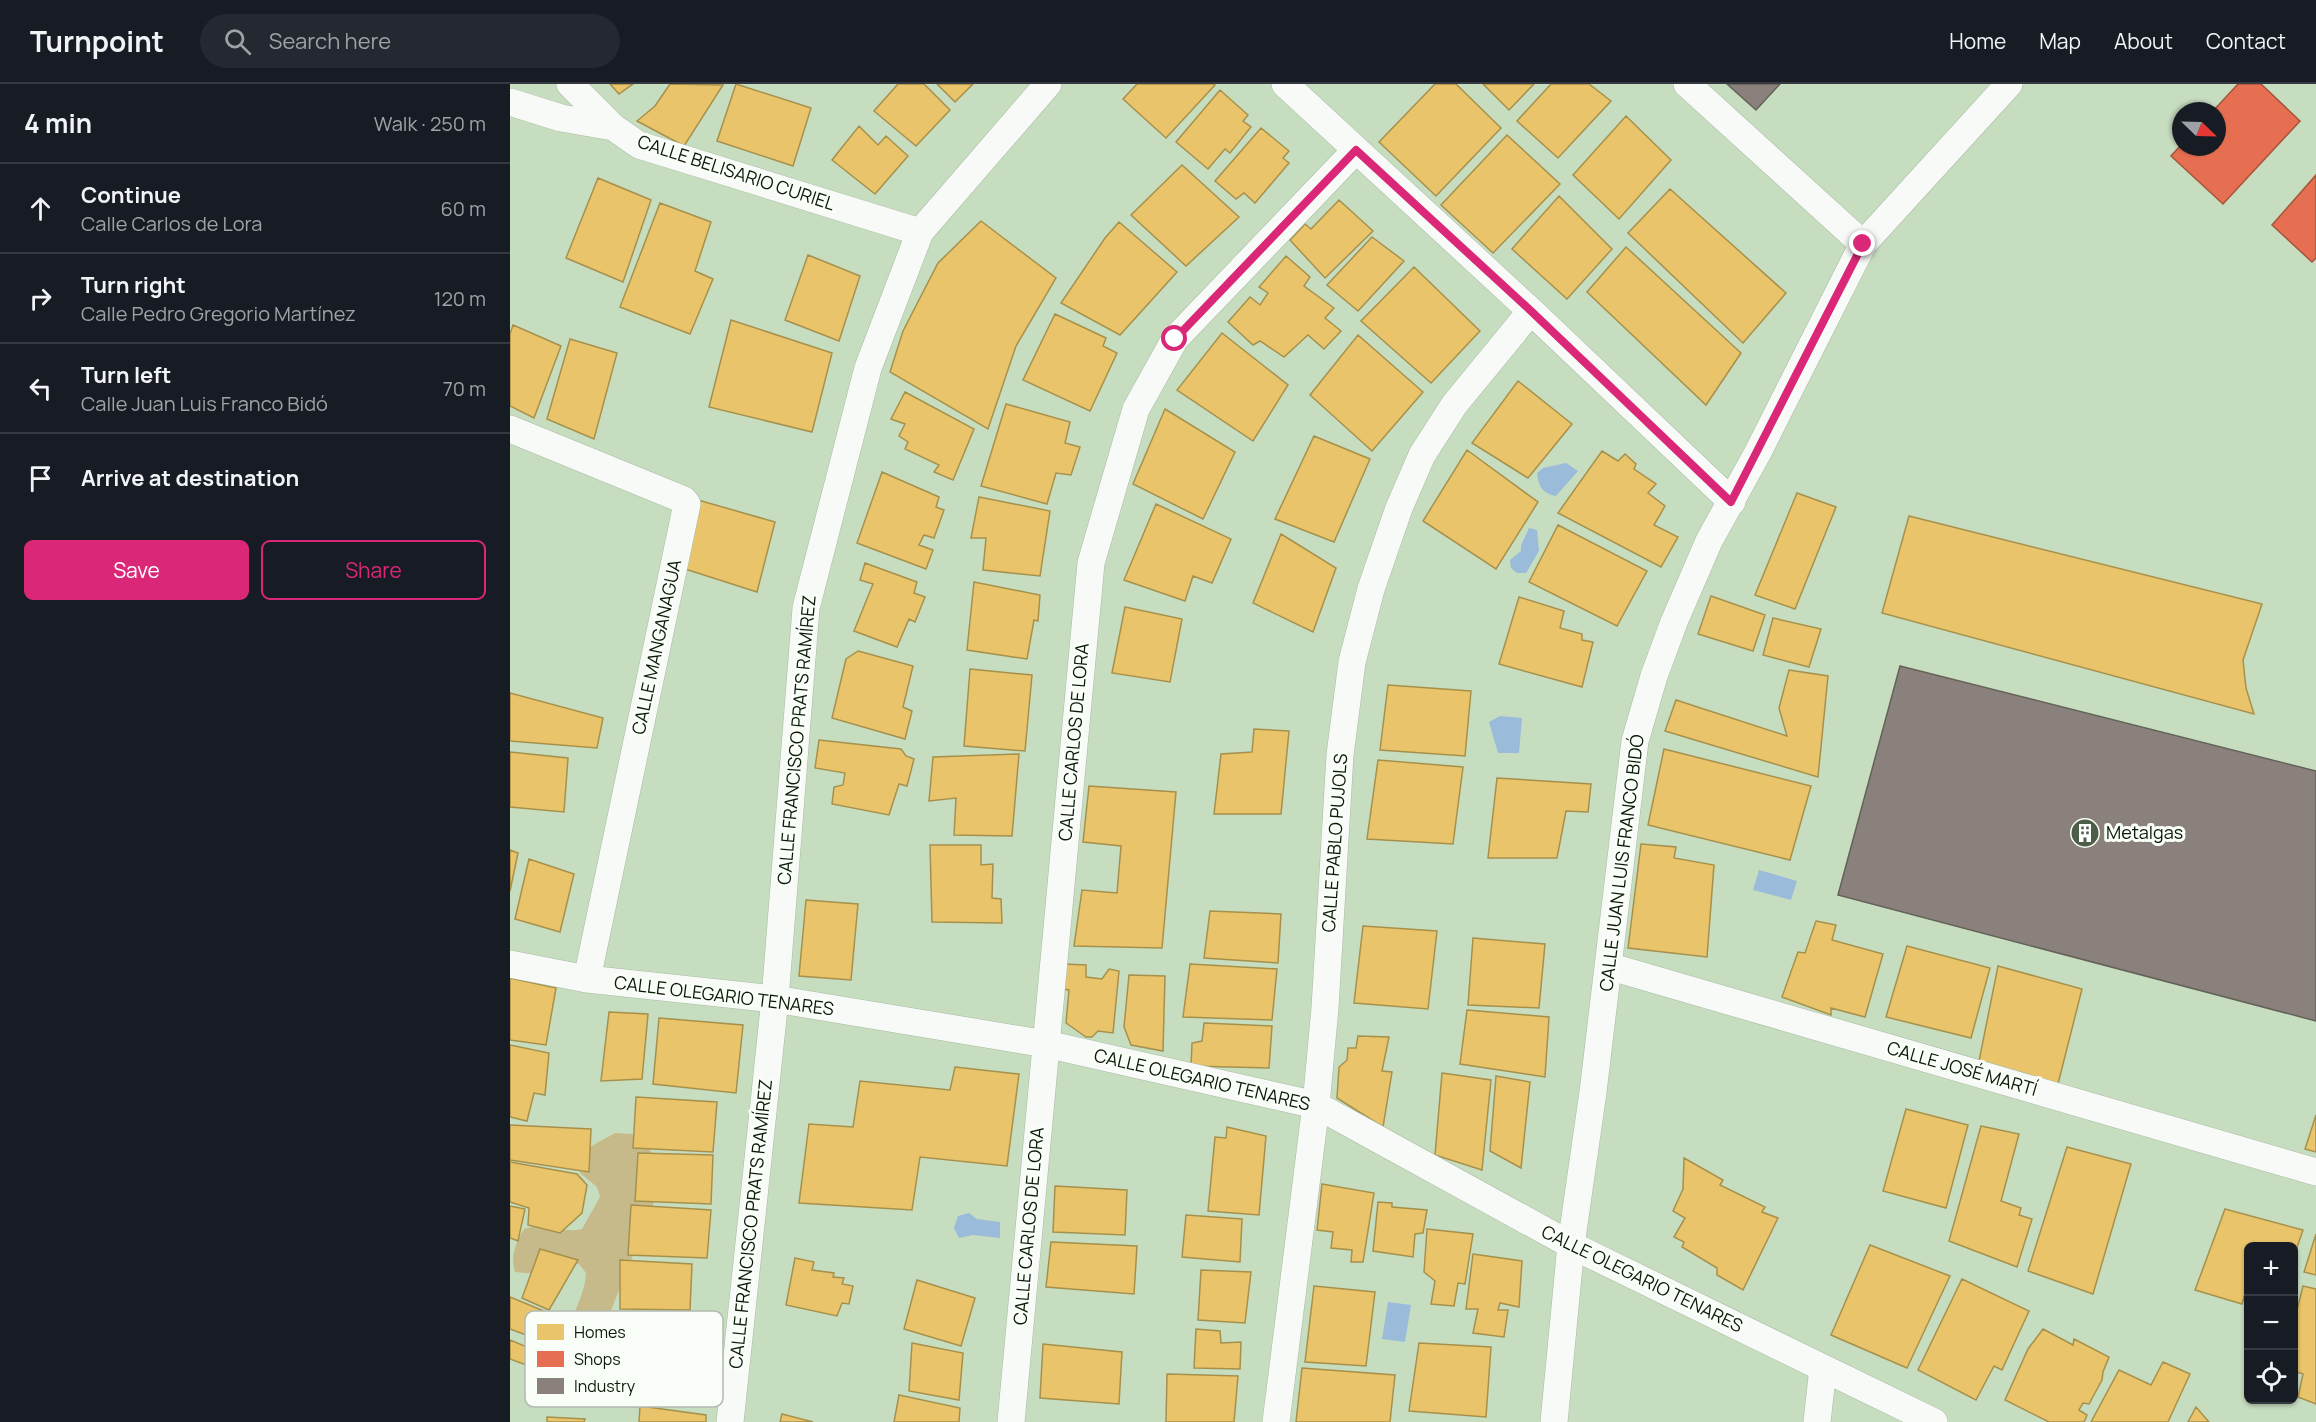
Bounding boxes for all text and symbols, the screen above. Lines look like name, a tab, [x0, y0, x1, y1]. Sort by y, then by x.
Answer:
search box	[200, 14, 620, 68]
text: Turnpoint	[30, 22, 164, 60]
icon: search	[221, 25, 254, 58]
text: Search here	[269, 26, 391, 56]
text: Home	[1949, 27, 2006, 55]
text: Map	[2039, 27, 2081, 55]
text: About	[2114, 27, 2173, 55]
text: Contact	[2206, 27, 2286, 55]
north arrow	[2172, 102, 2226, 156]
text: 4 min	[24, 105, 92, 141]
text: Walk · 250 m	[374, 110, 486, 137]
street label: CALLE BELISARIO CURIEL	[635, 129, 838, 215]
text: Continue	[81, 180, 181, 210]
icon: ahead	[24, 192, 57, 225]
text: 60 m	[440, 195, 486, 222]
text: Calle Carlos de Lora	[81, 210, 262, 237]
route end	[1849, 230, 1875, 256]
text: Turn right	[81, 270, 186, 300]
icon: right	[24, 282, 57, 315]
text: 120 m	[434, 285, 486, 312]
text: Calle Pedro Gregorio Martínez	[81, 300, 356, 327]
route start	[1161, 325, 1187, 351]
text: Turn left	[81, 360, 171, 390]
icon: left	[24, 372, 57, 405]
text: 70 m	[443, 375, 486, 402]
text: Calle Juan Luis Franco Bidó	[81, 390, 328, 417]
icon: arrive	[24, 462, 57, 495]
text: Arrive at destination	[81, 463, 299, 493]
button: Save	[24, 540, 249, 600]
button: Share	[261, 540, 486, 600]
street label: CALLE MANGANAGUA	[626, 557, 686, 736]
street label: CALLE FRANCISCO PRATS RAMÍREZ	[771, 594, 821, 886]
street label: CALLE CARLOS DE LORA	[1052, 641, 1094, 842]
street label: CALLE JUAN LUIS FRANCO BIDÓ	[1593, 733, 1649, 993]
street label: CALLE PABLO PUJOLS	[1316, 753, 1352, 933]
building icon: Metalgas	[2069, 817, 2101, 849]
place label: Metalgas	[2106, 820, 2183, 844]
street label: CALLE OLEGARIO TENARES	[613, 970, 835, 1020]
street label: CALLE JOSÉ MARTÍ	[1884, 1035, 2040, 1101]
street label: CALLE OLEGARIO TENARES	[1092, 1042, 1313, 1116]
street label: CALLE FRANCISCO PRATS RAMÍREZ	[723, 1078, 777, 1370]
street label: CALLE CARLOS DE LORA	[1007, 1125, 1049, 1326]
street label: CALLE OLEGARIO TENARES	[1538, 1219, 1747, 1337]
map controls	[2244, 1242, 2298, 1404]
button: +	[2244, 1242, 2298, 1296]
button: −	[2244, 1296, 2298, 1350]
legend	[525, 1311, 723, 1407]
text: Homes	[574, 1321, 626, 1343]
text: Shops	[574, 1348, 621, 1370]
button: locate	[2244, 1350, 2298, 1404]
text: Industry	[574, 1375, 636, 1397]

